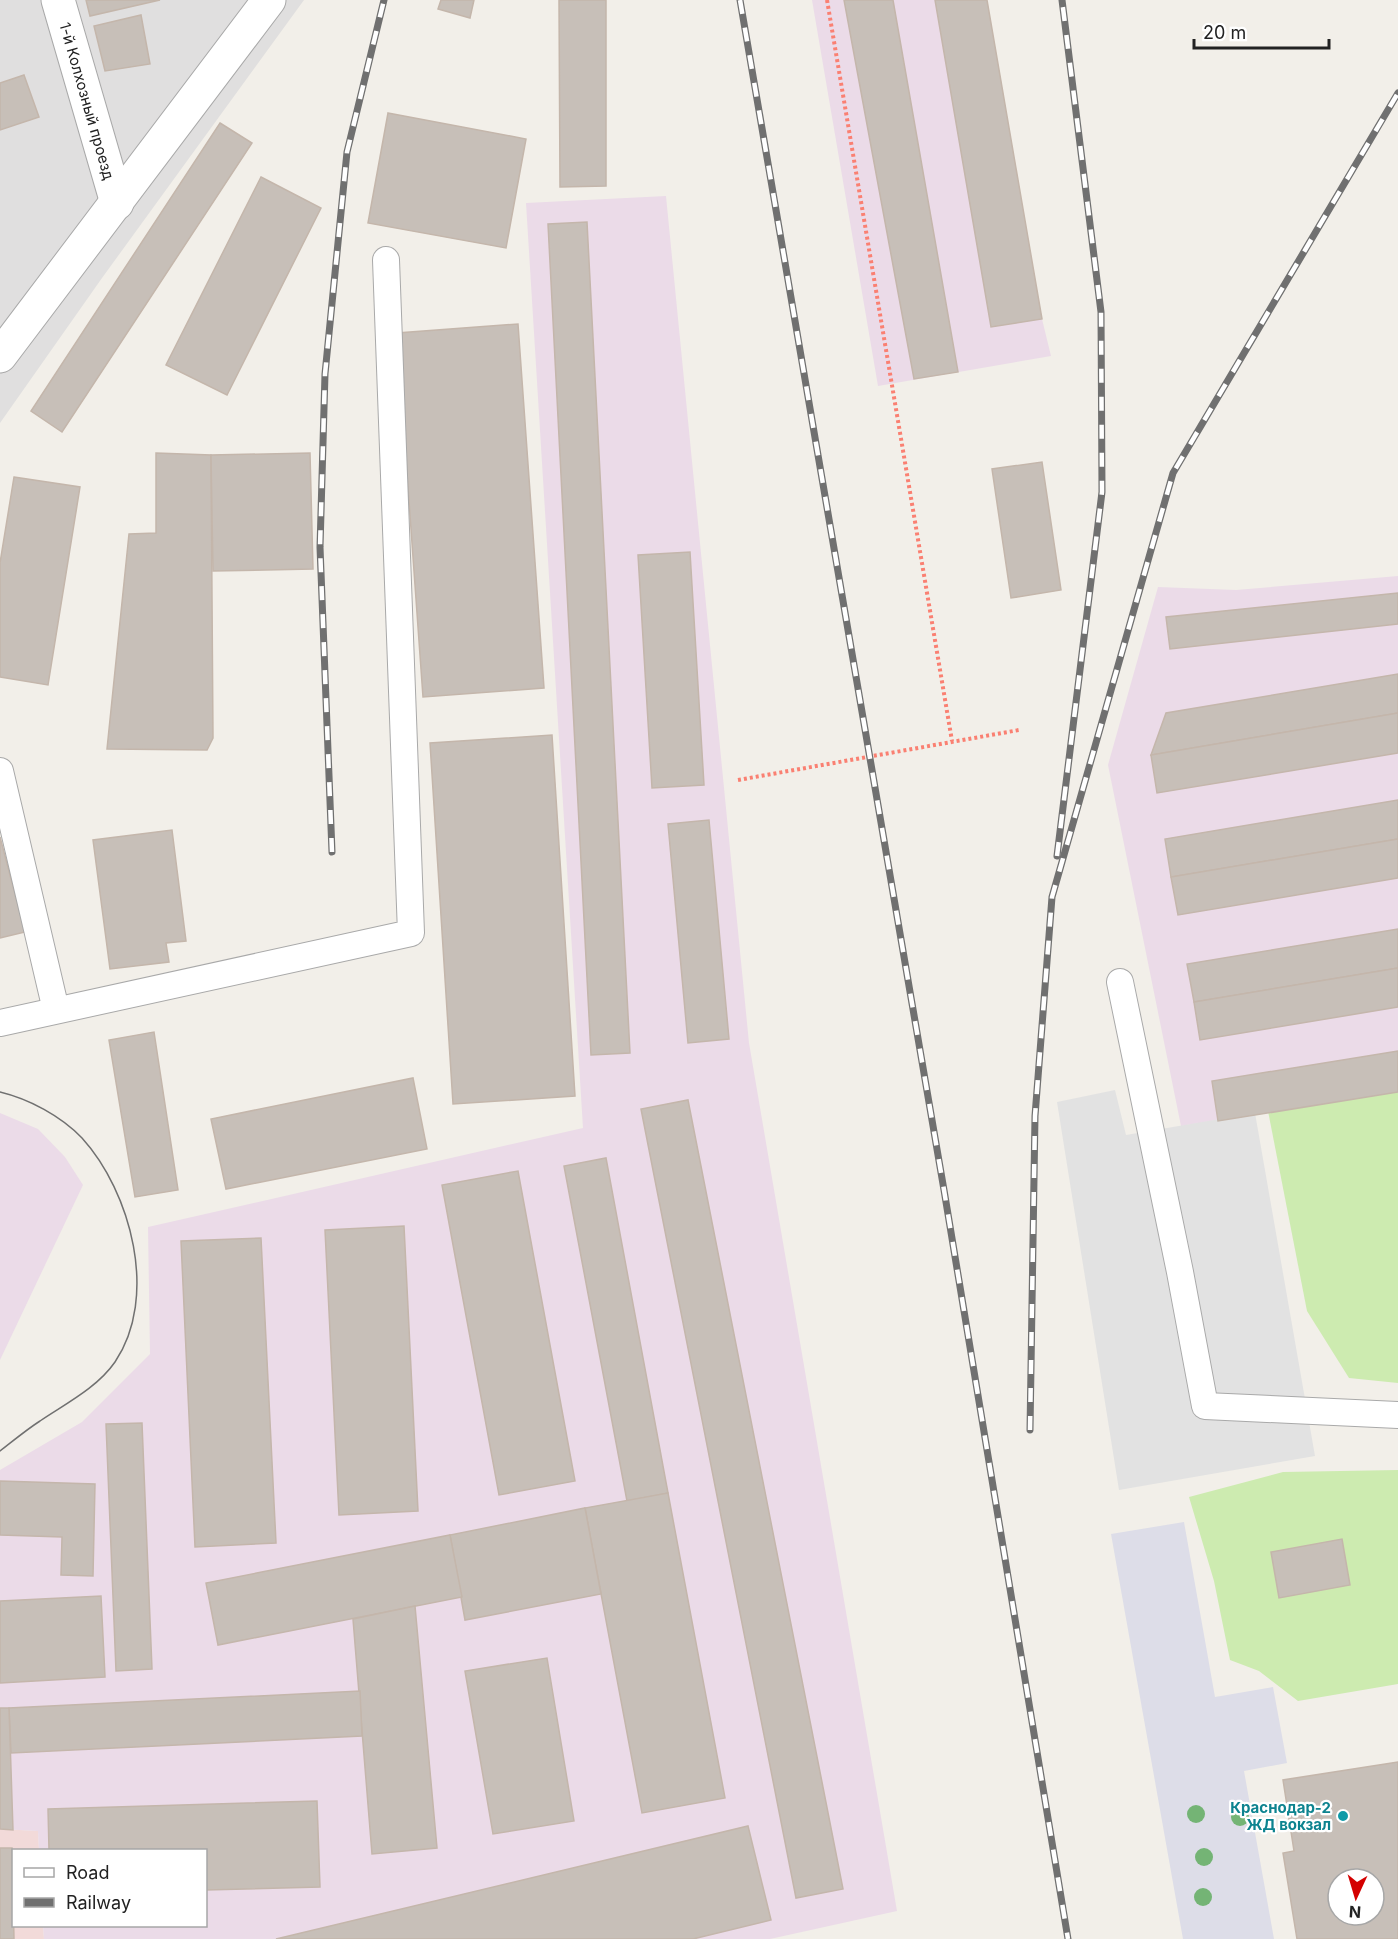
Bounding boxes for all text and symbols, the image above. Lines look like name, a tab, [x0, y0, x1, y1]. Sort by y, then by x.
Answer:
scale bar	[1194, 12, 1329, 50]
street label: 1-й Колхозный проезд	[55, 20, 119, 182]
text: 20 m	[1203, 22, 1246, 43]
place label: Краснодар-2 ЖД вокзал	[1230, 1798, 1331, 1834]
marker: Краснодар-2 ЖД вокзал	[1336, 1809, 1350, 1823]
legend	[12, 1849, 207, 1927]
text: Road	[66, 1862, 109, 1883]
north arrow	[1326, 1867, 1386, 1927]
text: Railway	[66, 1892, 131, 1913]
text: N	[1348, 1902, 1362, 1922]

